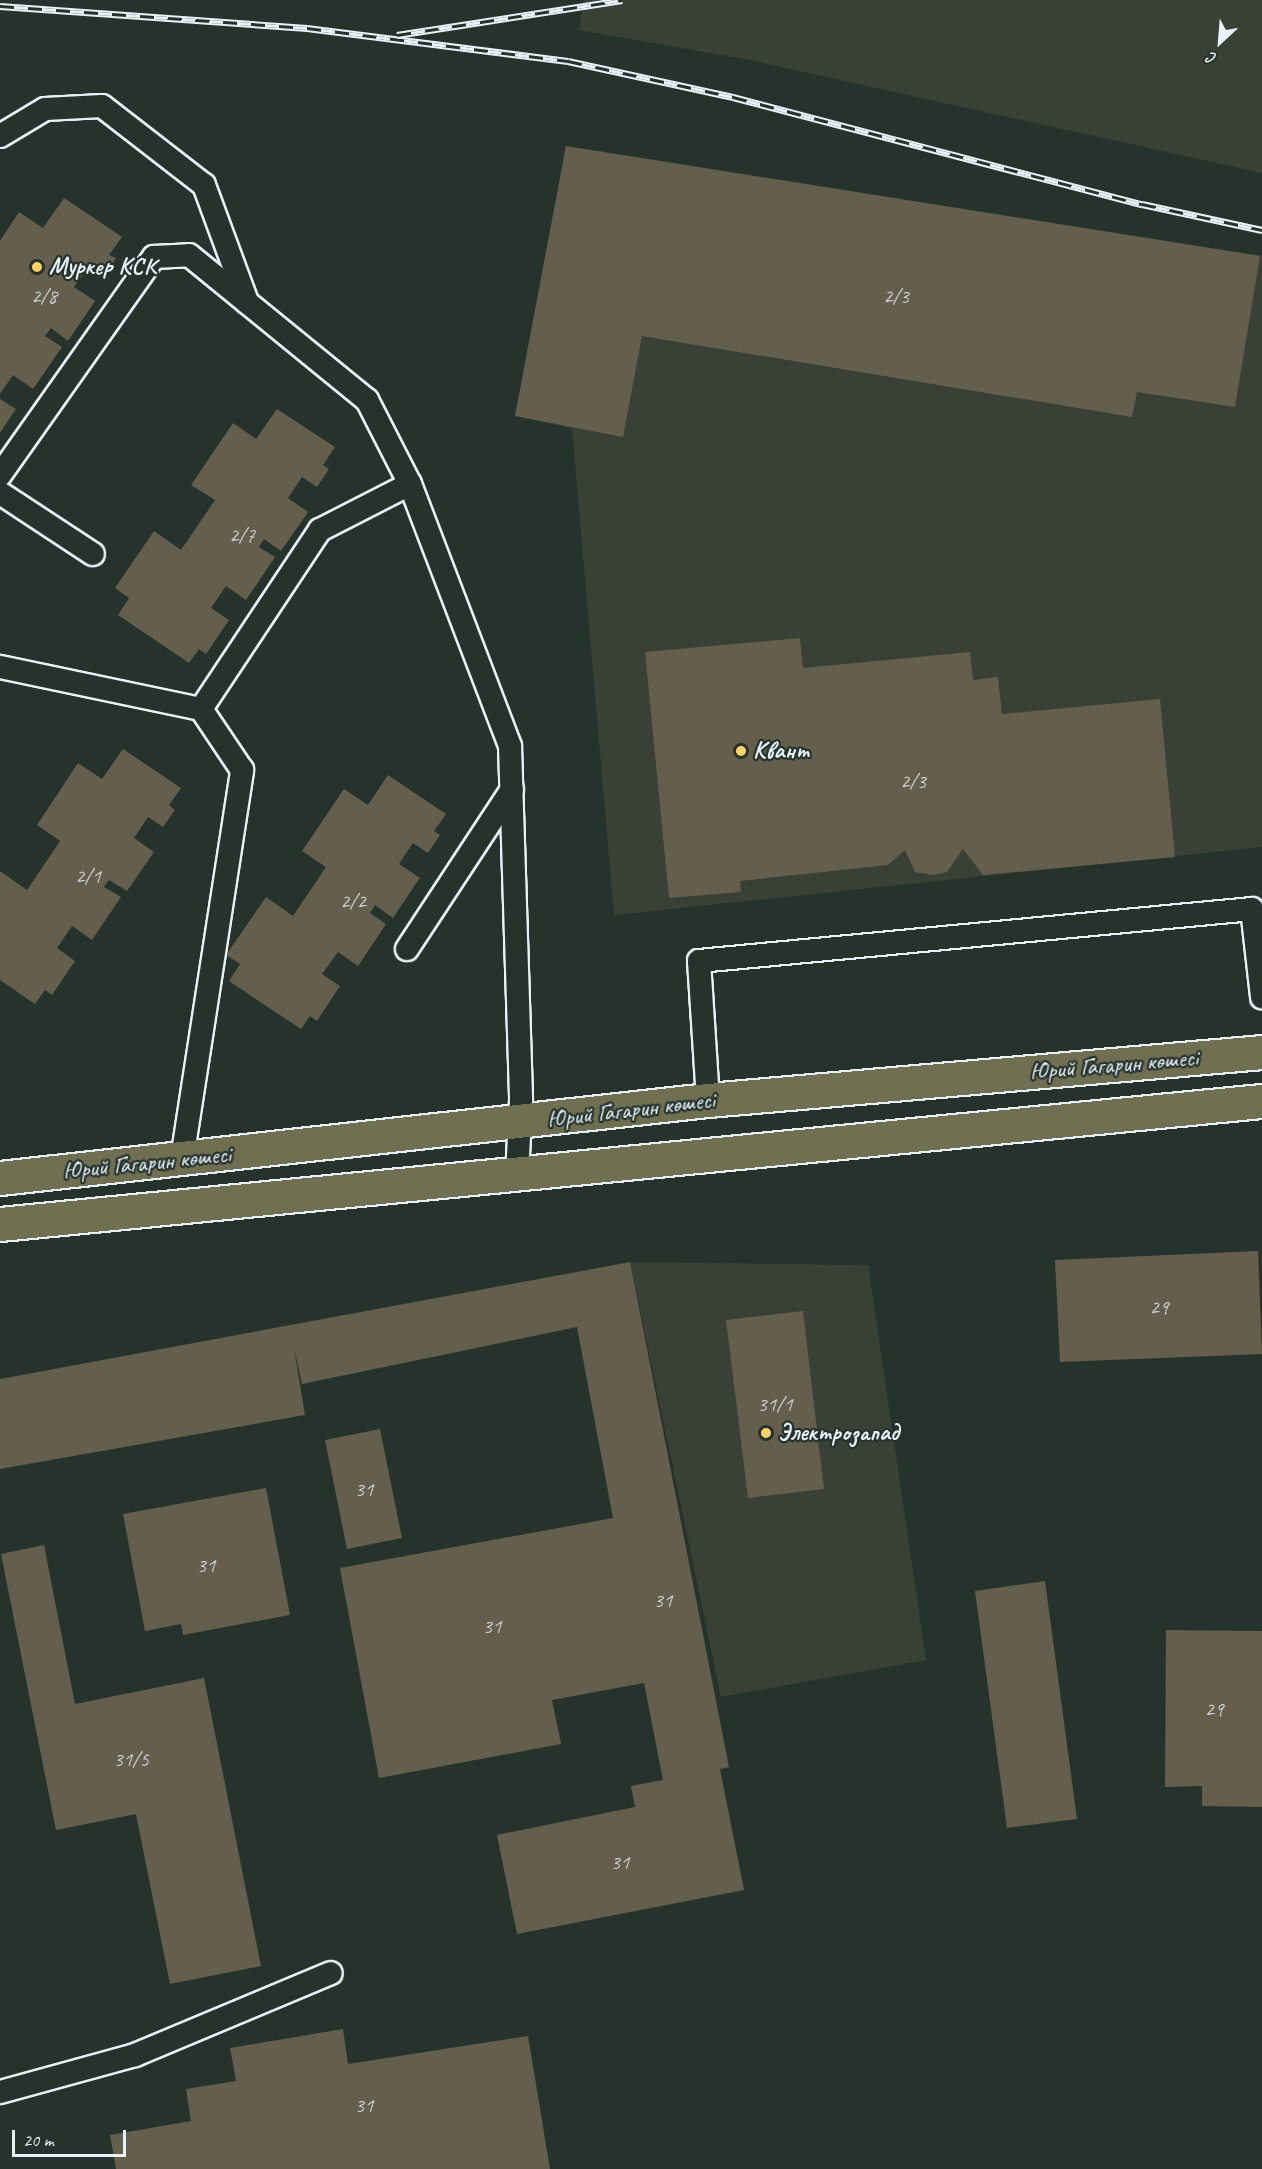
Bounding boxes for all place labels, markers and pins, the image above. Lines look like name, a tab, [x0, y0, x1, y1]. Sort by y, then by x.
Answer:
place label: Муркер КСК	[49, 253, 157, 281]
marker: Муркер КСК	[30, 260, 44, 274]
place label: Квант	[753, 737, 810, 765]
marker: Квант	[734, 744, 748, 758]
place label: Электрозапад	[778, 1419, 899, 1447]
marker: Электрозапад	[759, 1426, 773, 1440]

